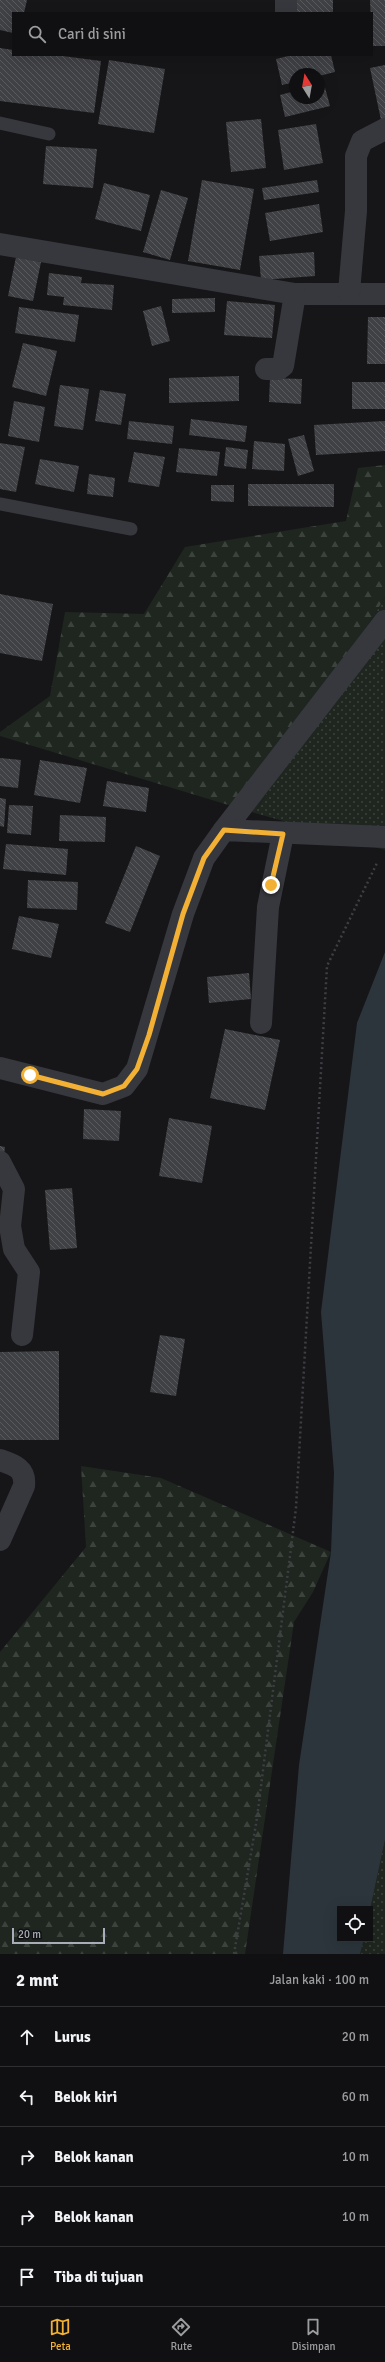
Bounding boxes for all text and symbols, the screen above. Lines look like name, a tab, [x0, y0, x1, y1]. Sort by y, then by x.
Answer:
search box	[12, 12, 373, 56]
icon: search	[26, 23, 48, 45]
text: Cari di sini	[58, 25, 126, 43]
north arrow	[289, 68, 325, 104]
route end	[262, 876, 280, 894]
route start	[21, 1066, 39, 1084]
map controls	[337, 1906, 373, 1942]
button: locate	[337, 1906, 373, 1942]
scale bar	[12, 1926, 105, 1945]
text: 20 m	[18, 1928, 41, 1941]
text: 2 mnt	[16, 1970, 58, 1991]
text: Jalan kaki · 100 m	[270, 1972, 369, 1988]
icon: ahead	[16, 2026, 38, 2048]
text: Lurus	[54, 2028, 91, 2046]
text: 20 m	[342, 2029, 369, 2045]
icon: left	[16, 2086, 38, 2108]
text: Belok kiri	[54, 2088, 117, 2106]
text: 60 m	[342, 2089, 369, 2105]
icon: right	[16, 2146, 38, 2168]
text: Belok kanan	[54, 2148, 134, 2166]
text: 10 m	[342, 2149, 369, 2165]
icon: right	[16, 2206, 38, 2228]
text: Belok kanan	[54, 2208, 134, 2226]
text: 10 m	[342, 2209, 369, 2225]
icon: arrive	[16, 2266, 38, 2288]
text: Tiba di tujuan	[54, 2268, 144, 2286]
tab: Peta	[49, 2316, 71, 2353]
tab: Rute	[170, 2316, 192, 2353]
tab: Disimpan	[291, 2316, 335, 2353]

